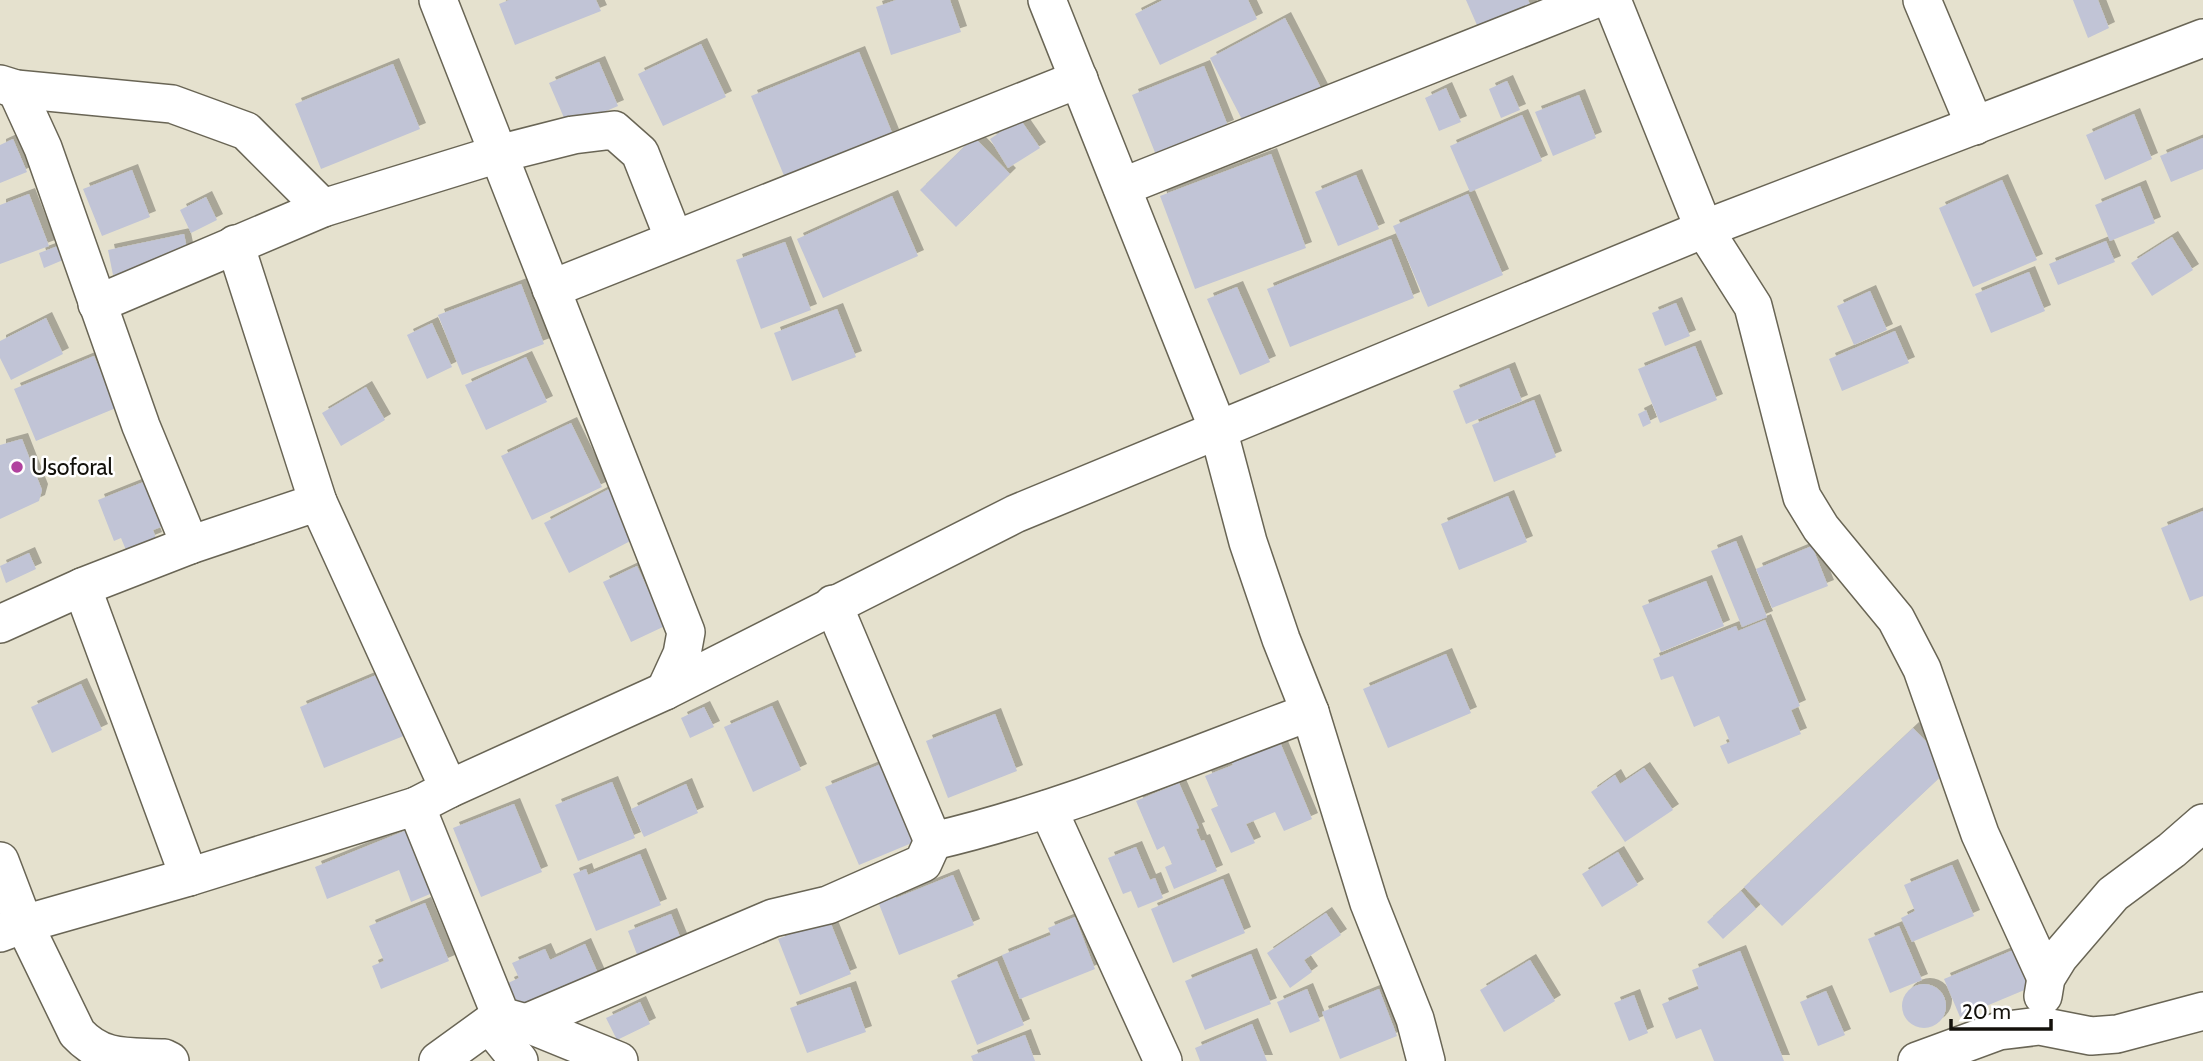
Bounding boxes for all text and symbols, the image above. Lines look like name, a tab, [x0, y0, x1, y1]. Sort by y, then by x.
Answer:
place label: Usoforal	[31, 453, 114, 481]
marker: Usoforal	[9, 459, 25, 475]
scale bar	[1951, 988, 2051, 1032]
text: 20 m	[1962, 999, 2011, 1024]

